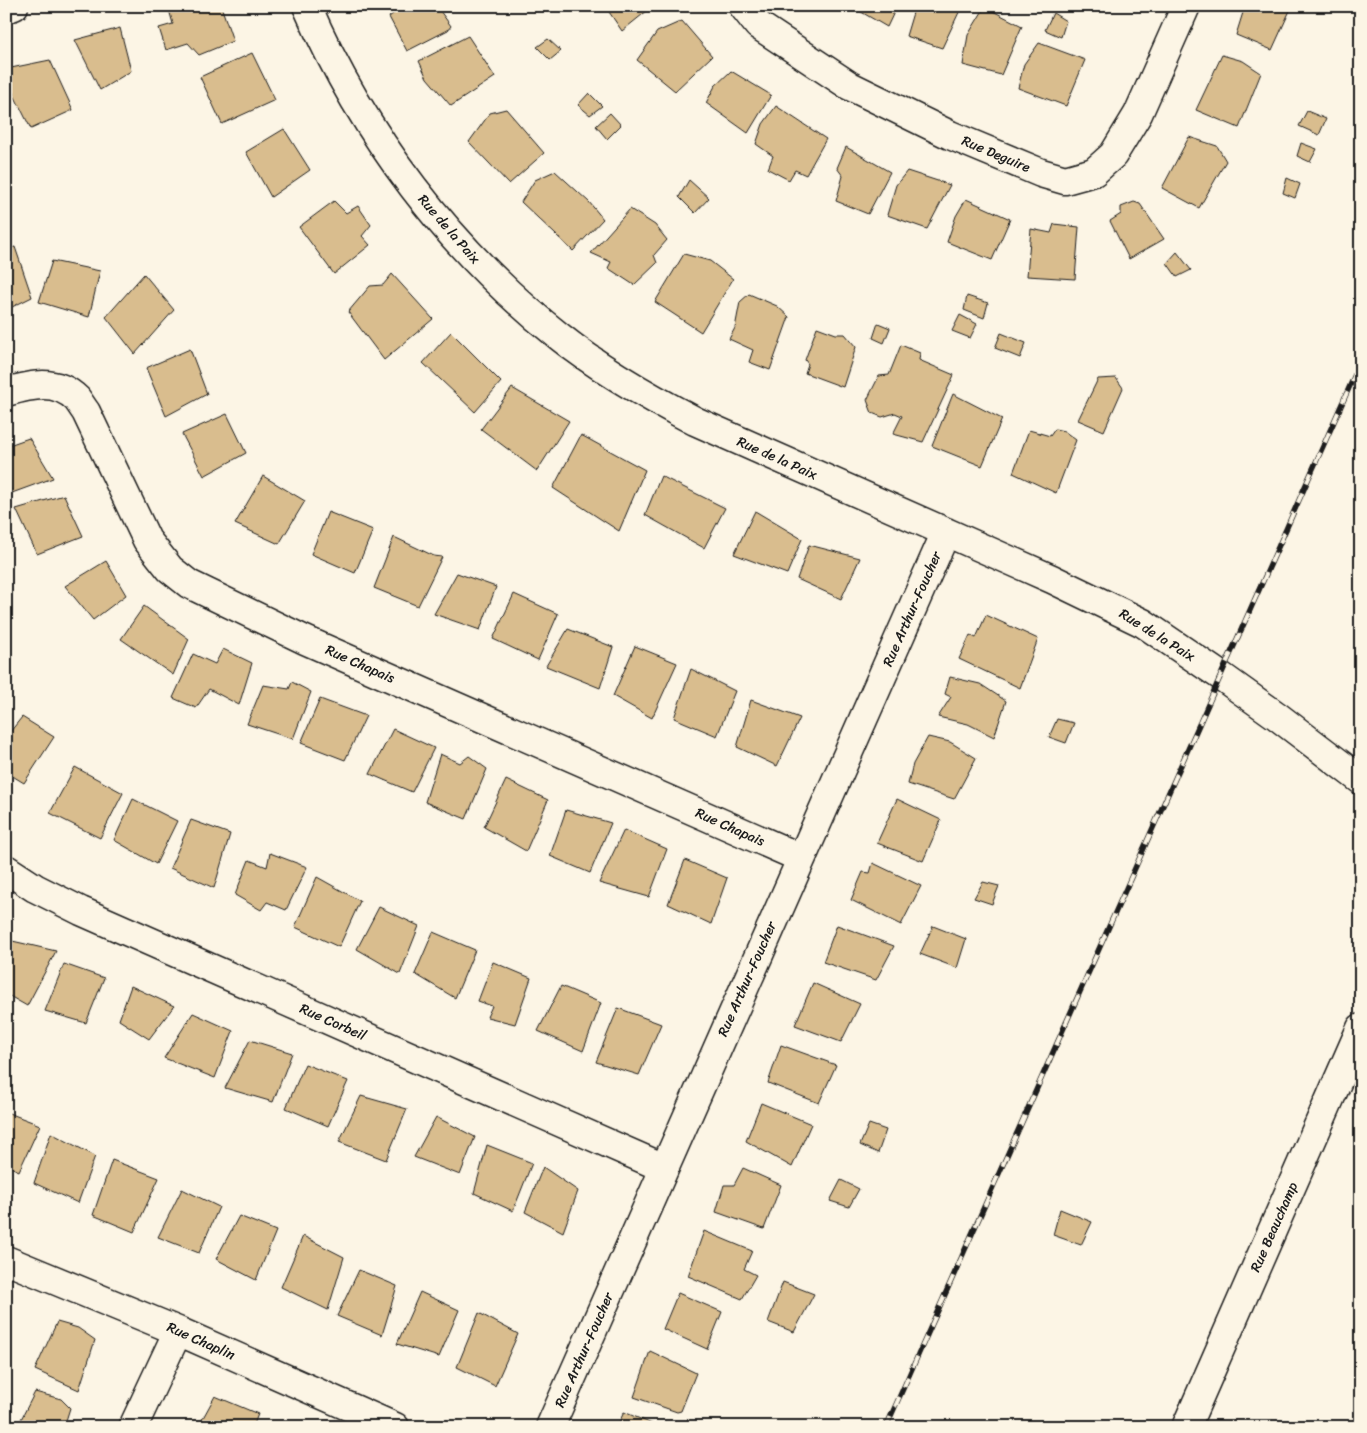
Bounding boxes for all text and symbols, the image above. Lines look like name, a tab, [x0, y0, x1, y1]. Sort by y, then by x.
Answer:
street label: Rue Deguire	[958, 128, 1035, 180]
street label: Rue de la Paix	[411, 188, 487, 270]
street label: Rue de la Paix	[733, 429, 822, 487]
street label: Rue Arthur-Foucher	[875, 546, 949, 671]
street label: Rue de la Paix	[1114, 602, 1201, 669]
street label: Rue Chapais	[321, 638, 399, 691]
street label: Rue Chapais	[691, 801, 769, 854]
street label: Rue Arthur-Foucher	[710, 916, 784, 1041]
street label: Rue Corbeil	[296, 996, 371, 1048]
street label: Rue Beauchamp	[1243, 1177, 1305, 1276]
street label: Rue Arthur-Foucher	[547, 1287, 621, 1412]
street label: Rue Chaplin	[163, 1315, 240, 1367]

